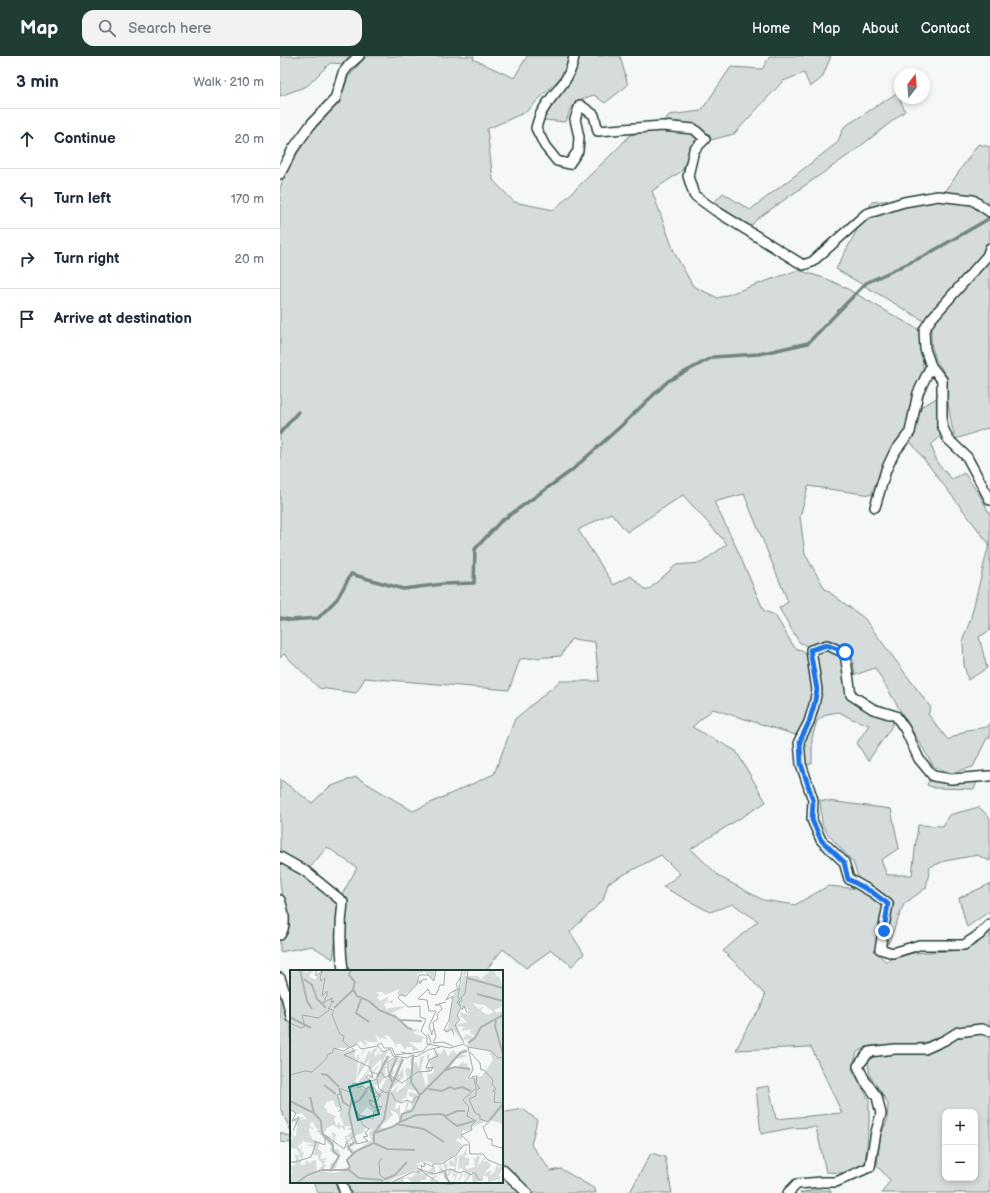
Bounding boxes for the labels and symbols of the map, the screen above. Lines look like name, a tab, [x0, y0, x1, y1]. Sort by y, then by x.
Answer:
north arrow	[894, 68, 930, 104]
route start	[836, 643, 854, 661]
route end	[875, 922, 893, 940]
inset map	[290, 970, 503, 1183]

